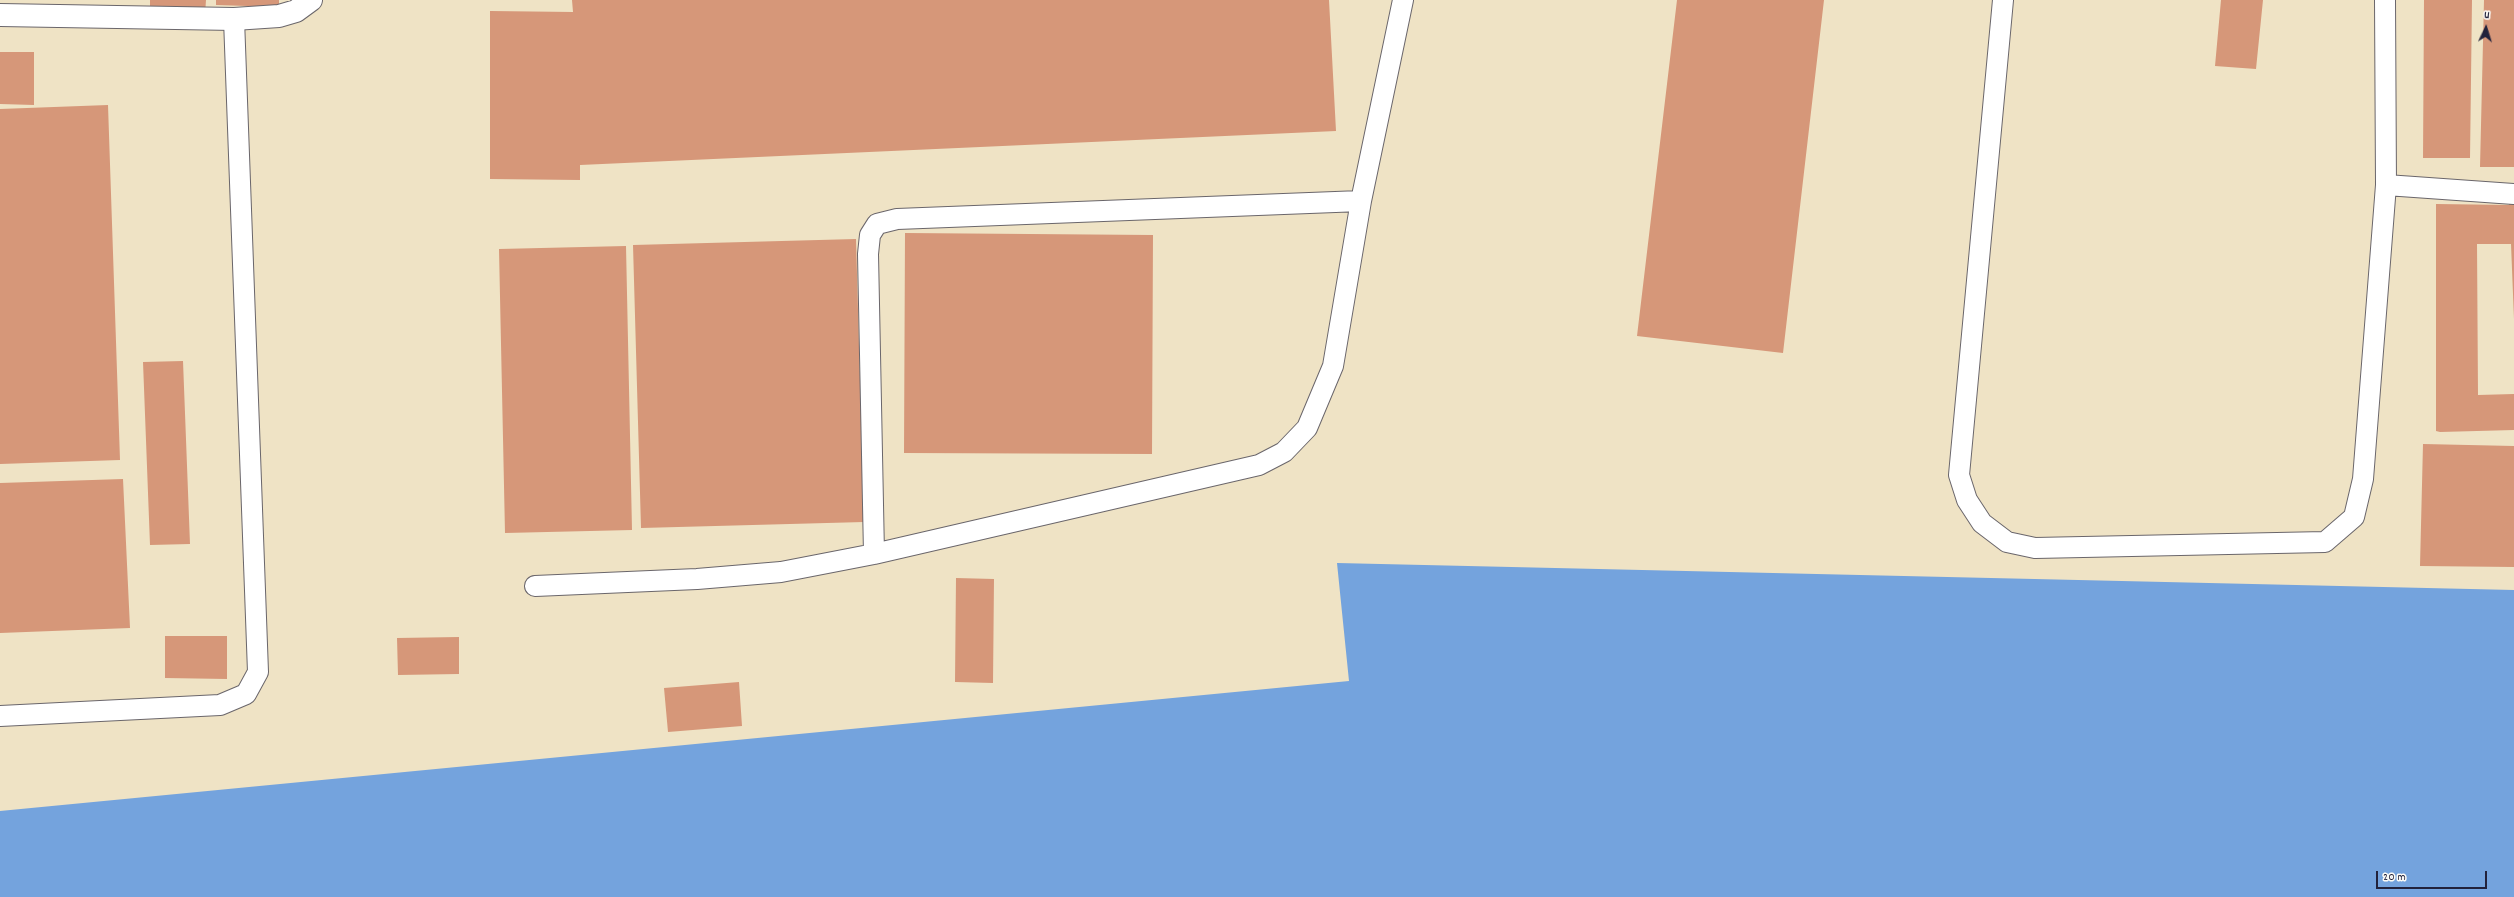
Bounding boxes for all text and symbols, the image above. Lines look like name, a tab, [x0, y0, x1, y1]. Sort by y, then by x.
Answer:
north arrow	[2466, 8, 2506, 48]
text: U	[2484, 8, 2490, 24]
scale bar	[2378, 863, 2489, 889]
text: 20 m	[2383, 869, 2406, 886]

